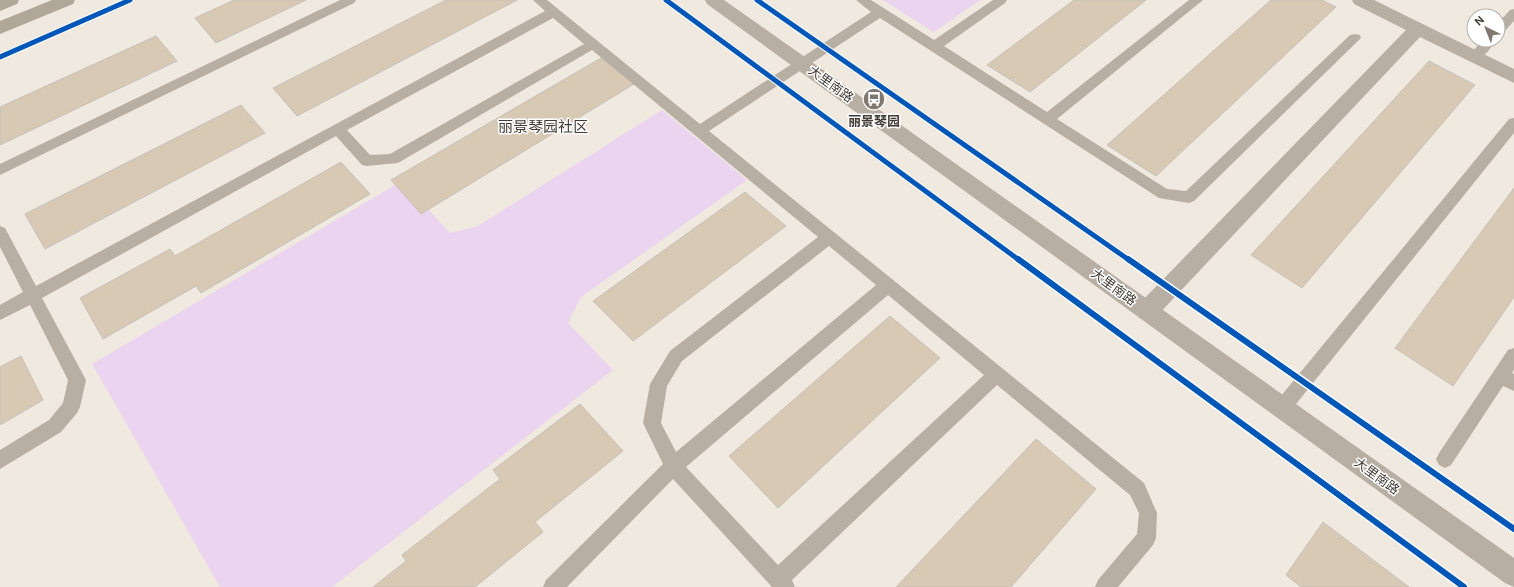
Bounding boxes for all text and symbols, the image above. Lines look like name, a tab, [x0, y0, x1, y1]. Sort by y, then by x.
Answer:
north arrow	[1466, 8, 1506, 48]
text: N	[1471, 13, 1487, 29]
street label: 大里南路	[805, 62, 857, 106]
bus stop icon: 丽景琴园	[861, 86, 887, 112]
place label: 丽景琴园	[848, 113, 900, 130]
district label: 丽景琴园社区	[498, 117, 588, 137]
street label: 大里南路	[1088, 265, 1140, 309]
street label: 大里南路	[1351, 454, 1403, 498]

